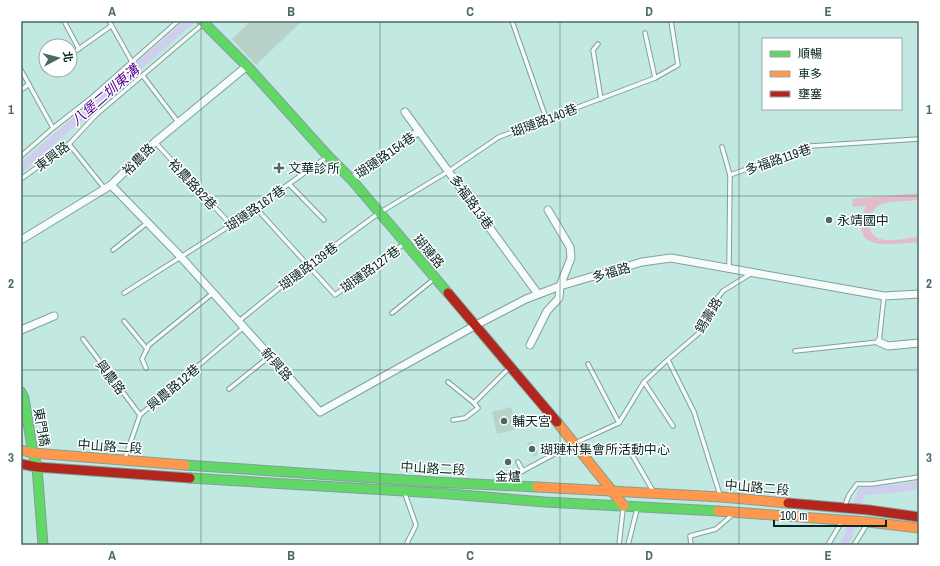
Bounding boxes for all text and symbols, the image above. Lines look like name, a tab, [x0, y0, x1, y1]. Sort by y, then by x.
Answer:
text: A	[108, 3, 116, 20]
text: B	[287, 3, 295, 20]
text: C	[466, 3, 474, 20]
text: D	[645, 3, 653, 20]
text: E	[824, 3, 832, 20]
north arrow	[38, 38, 78, 78]
legend	[762, 38, 902, 110]
text: 順暢	[798, 46, 822, 62]
text: 北	[60, 50, 76, 63]
water label: 八堡二圳東溝	[67, 59, 144, 129]
text: 車多	[798, 66, 822, 82]
text: 壅塞	[798, 86, 822, 102]
street label: 瑚璉路140巷	[509, 100, 580, 141]
text: 1	[8, 101, 14, 118]
text: 1	[926, 101, 932, 118]
street label: 瑚璉路154巷	[352, 128, 419, 182]
street label: 東興路	[32, 138, 73, 175]
street label: 裕農路	[119, 140, 158, 179]
street label: 多福路119巷	[743, 140, 814, 179]
street label: 裕農路82巷	[165, 155, 221, 213]
place label: 文華診所	[288, 160, 340, 177]
marker: 文華診所	[273, 162, 285, 174]
street label: 多福路13巷	[446, 171, 497, 233]
street label: 瑚璉路167巷	[222, 181, 289, 235]
place label: 永靖國中	[837, 212, 889, 229]
marker: 永靖國中	[824, 215, 834, 225]
street label: 瑚璉路	[409, 231, 448, 272]
street label: 瑚璉路139巷	[275, 239, 341, 294]
street label: 瑚璉路127巷	[337, 242, 404, 297]
street label: 多福路	[590, 259, 632, 286]
text: 2	[8, 275, 14, 292]
text: 2	[926, 275, 932, 292]
street label: 錫壽路	[691, 294, 726, 336]
street label: 新興路	[257, 344, 296, 385]
street label: 興農路	[92, 357, 129, 398]
street label: 興農路12巷	[143, 360, 203, 414]
street label: 東門橋	[30, 406, 53, 448]
place label: 輔天宮	[512, 413, 551, 430]
marker: 輔天宮	[499, 416, 509, 426]
street label: 中山路二段	[77, 436, 143, 457]
place label: 瑚璉村集會所活動中心	[540, 441, 670, 458]
marker: 瑚璉村集會所活動中心	[527, 444, 537, 454]
text: 3	[8, 449, 14, 466]
text: 3	[926, 449, 932, 466]
marker: 金爐	[503, 457, 513, 467]
street label: 中山路二段	[400, 458, 466, 479]
place label: 金爐	[495, 468, 521, 485]
street label: 中山路二段	[724, 476, 790, 499]
scale bar	[774, 502, 886, 528]
text: 100 m	[780, 508, 807, 524]
text: A	[108, 547, 116, 564]
text: B	[287, 547, 295, 564]
text: C	[466, 547, 474, 564]
text: D	[645, 547, 653, 564]
text: E	[824, 547, 832, 564]

